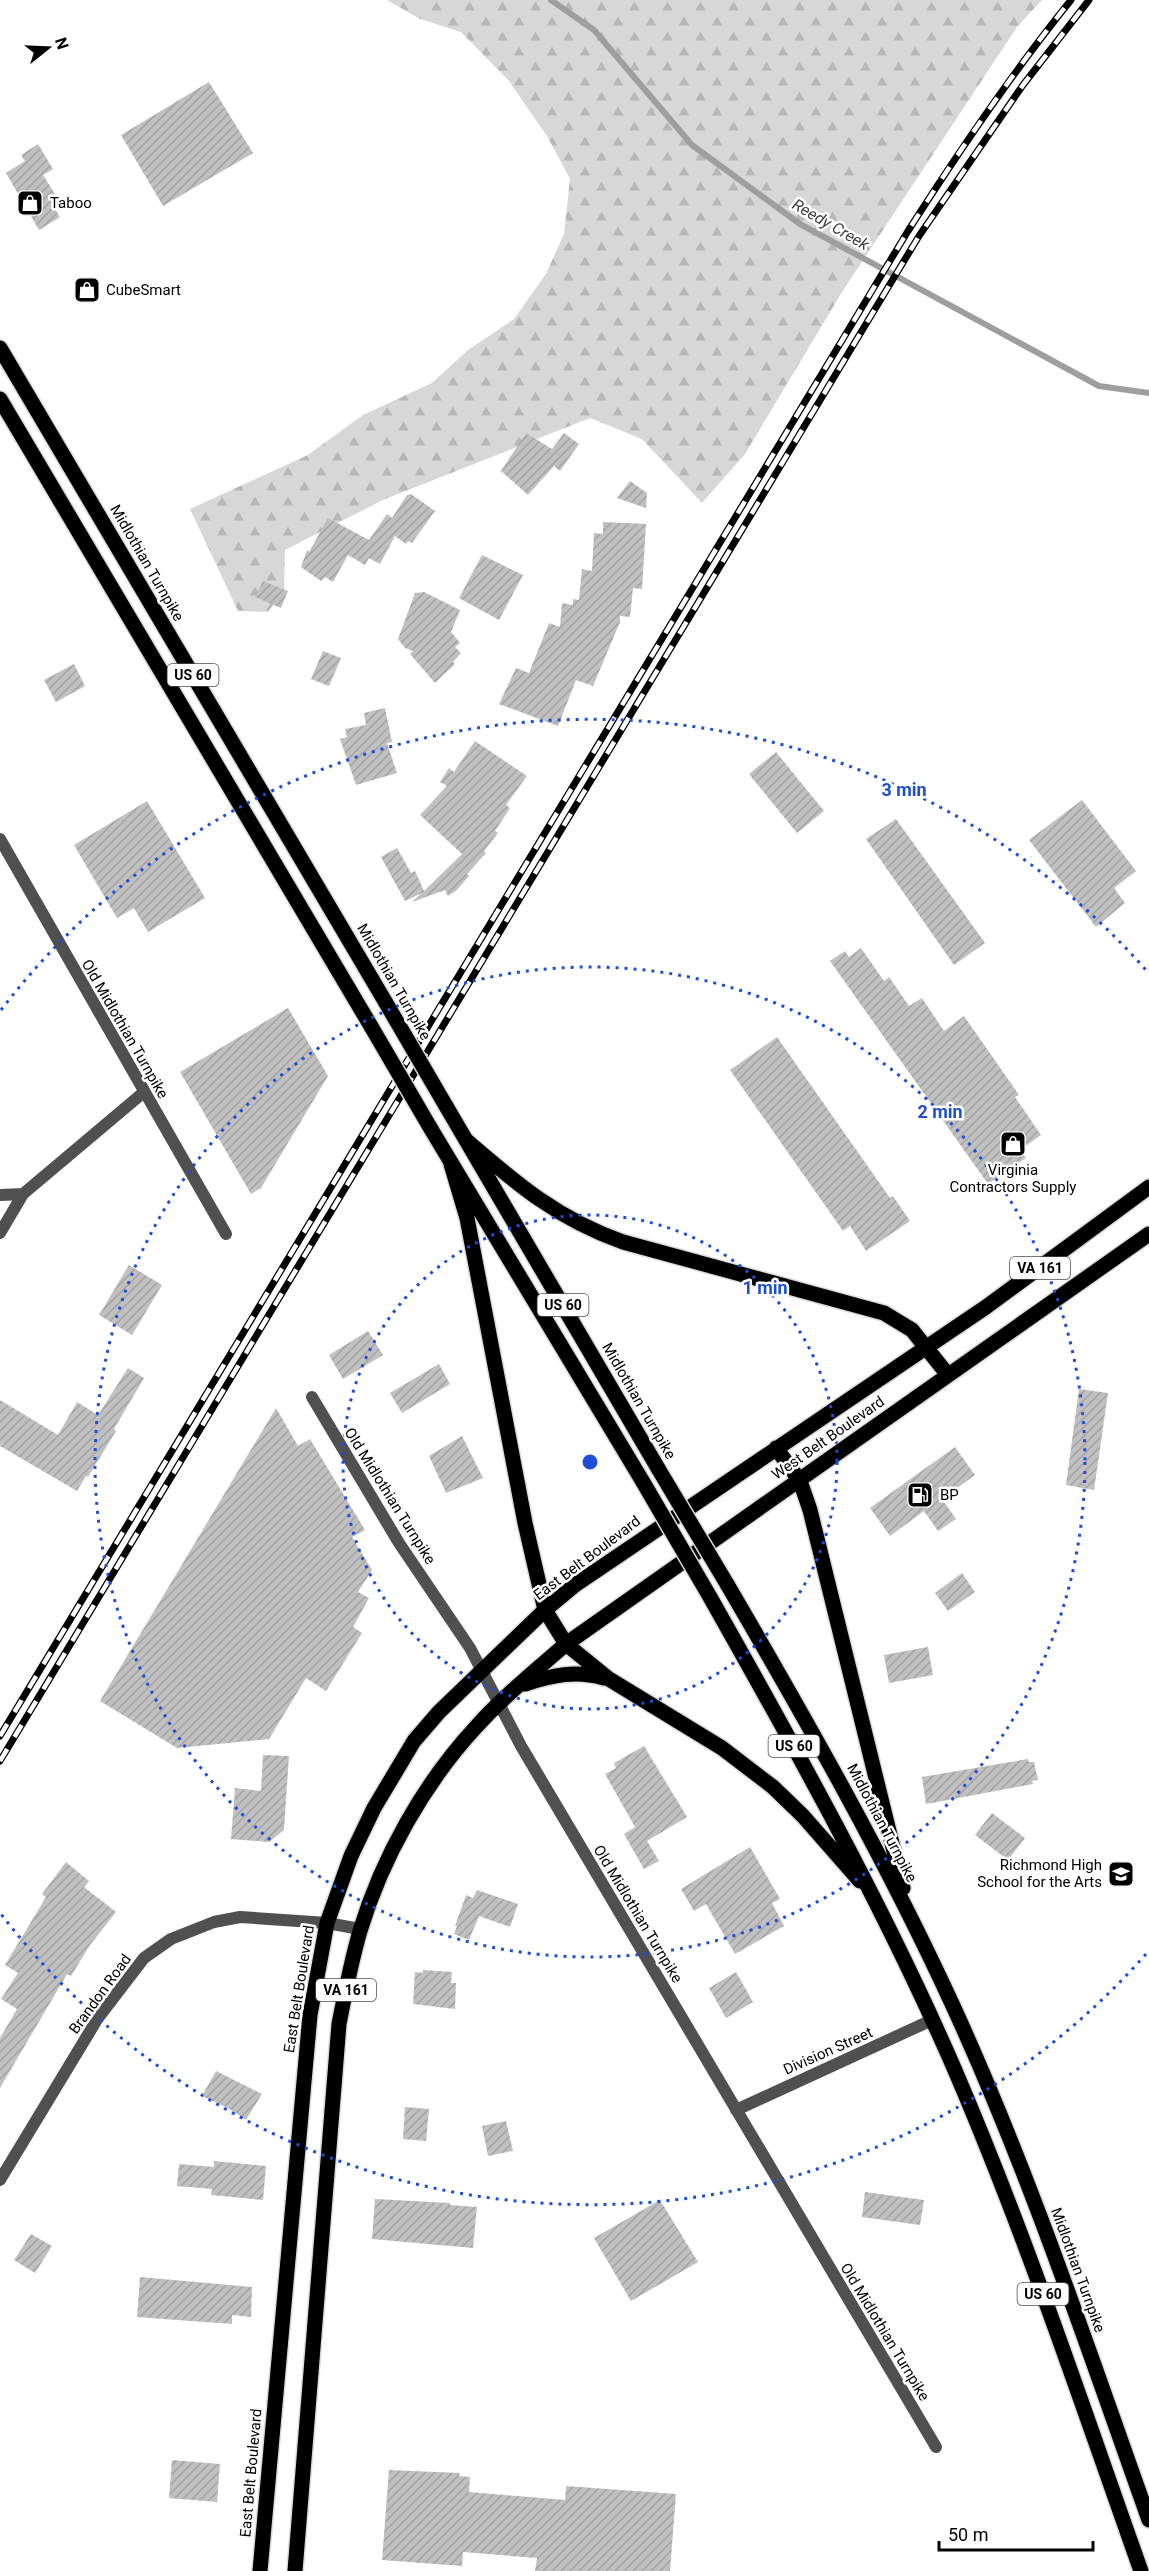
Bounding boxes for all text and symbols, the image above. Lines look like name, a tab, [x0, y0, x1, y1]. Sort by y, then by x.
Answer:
north arrow	[18, 18, 78, 78]
text: N	[51, 35, 73, 52]
shop icon: Taboo	[15, 188, 45, 218]
place label: Taboo	[50, 194, 92, 212]
water label: Reedy Creek	[789, 195, 874, 255]
shop icon: CubeSmart	[72, 275, 102, 305]
place label: CubeSmart	[106, 281, 181, 299]
street label: Midlothian Turnpike	[106, 502, 188, 624]
road number: US 60	[168, 664, 218, 686]
text: 3 min	[881, 779, 927, 800]
street label: Midlothian Turnpike	[353, 921, 435, 1043]
street label: Old Midlothian Turnpike	[78, 956, 172, 1102]
text: 2 min	[917, 1101, 963, 1122]
shop icon: Virginia Contractors Supply	[998, 1129, 1028, 1159]
place label: Virginia Contractors Supply	[950, 1161, 1076, 1196]
road number: VA 161	[1010, 1257, 1070, 1279]
text: 1 min	[742, 1277, 788, 1298]
road number: US 60	[538, 1294, 588, 1316]
street label: Midlothian Turnpike	[598, 1340, 680, 1462]
street label: West Belt Boulevard	[768, 1392, 888, 1484]
street label: Old Midlothian Turnpike	[341, 1424, 439, 1568]
centre of rings	[580, 1452, 600, 1472]
fuel station icon: BP	[905, 1480, 935, 1510]
place label: BP	[940, 1486, 959, 1504]
street label: East Belt Boulevard	[530, 1512, 644, 1604]
road number: US 60	[768, 1735, 820, 1757]
street label: Midlothian Turnpike	[843, 1761, 921, 1885]
street label: Old Midlothian Turnpike	[590, 1842, 686, 1986]
place label: Richmond High School for the Arts	[977, 1856, 1102, 1891]
school or university icon: Richmond High School for the Arts	[1106, 1859, 1136, 1889]
street label: East Belt Boulevard	[280, 1924, 318, 2054]
street label: Brandon Road	[65, 1951, 135, 2037]
road number: VA 161	[316, 1979, 376, 2001]
street label: Division Street	[781, 2023, 876, 2079]
street label: Midlothian Turnpike	[1047, 2205, 1109, 2335]
street label: Old Midlothian Turnpike	[837, 2260, 933, 2404]
road number: US 60	[1018, 2283, 1068, 2305]
street label: East Belt Boulevard	[236, 2408, 266, 2538]
scale bar	[939, 2514, 1094, 2552]
text: 50 m	[948, 2524, 988, 2545]

